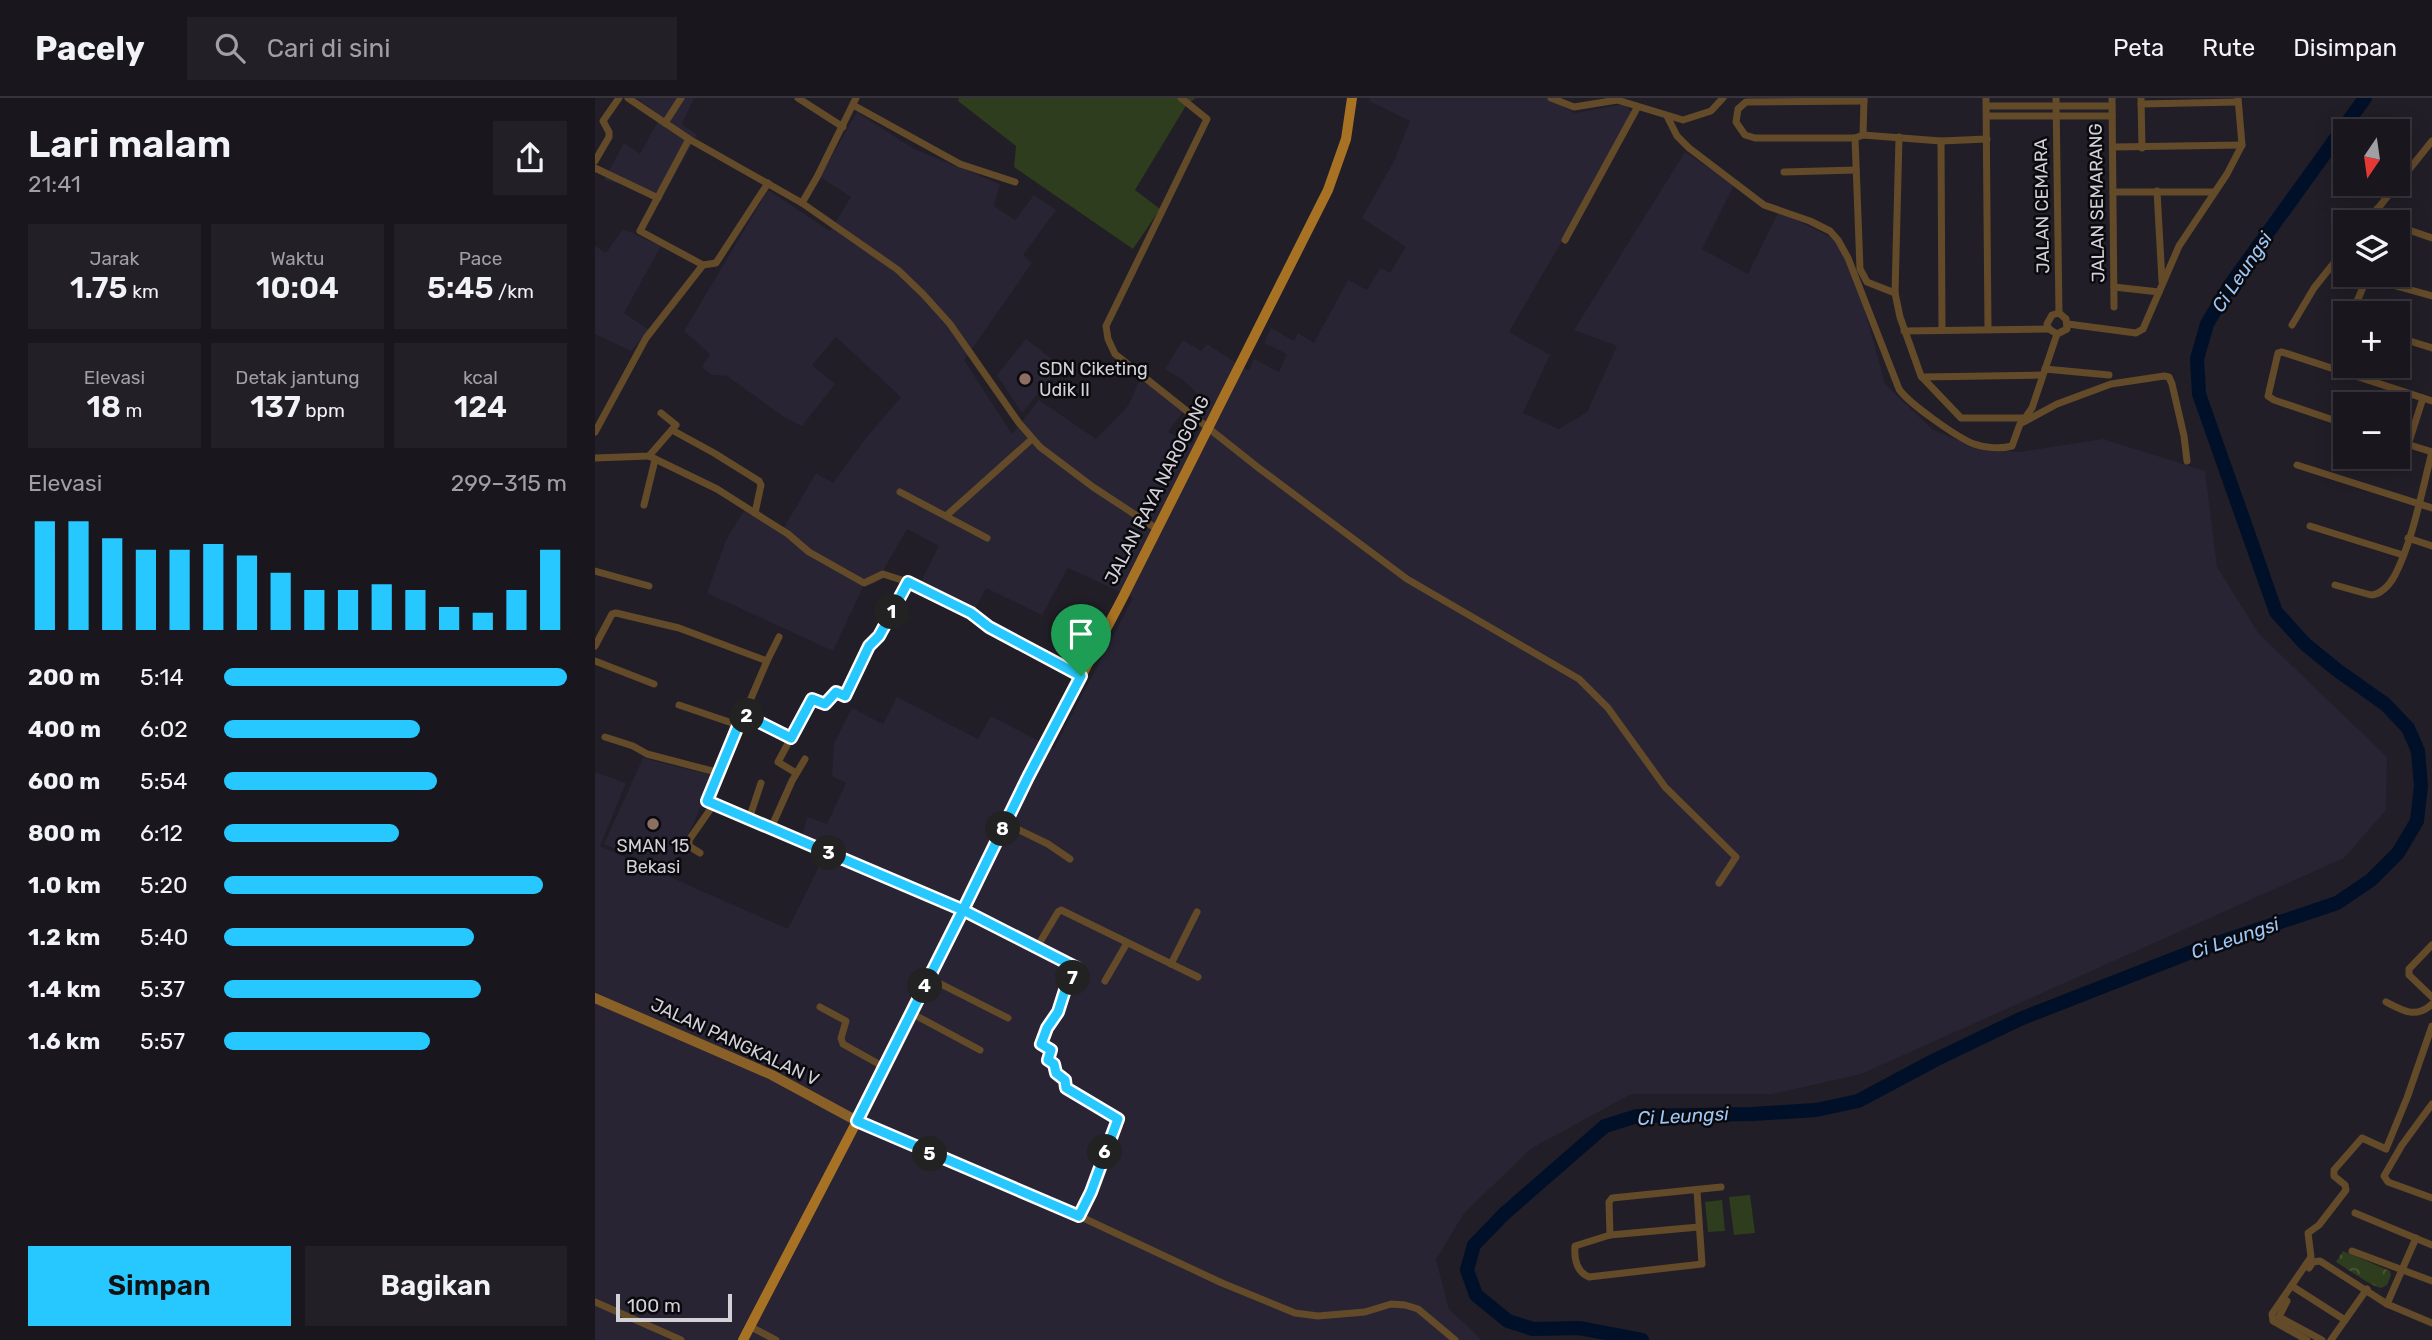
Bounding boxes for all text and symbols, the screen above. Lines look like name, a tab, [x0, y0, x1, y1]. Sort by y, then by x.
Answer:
search box	[187, 17, 677, 80]
text: Pacely	[35, 29, 145, 68]
icon: search	[211, 29, 249, 67]
text: Cari di sini	[267, 33, 391, 64]
text: Peta	[2113, 34, 2164, 62]
text: Rute	[2202, 34, 2255, 62]
text: Disimpan	[2293, 34, 2397, 62]
north arrow	[2333, 119, 2410, 196]
map controls	[2333, 119, 2410, 469]
text: Lari malam	[28, 121, 231, 167]
button: share	[493, 121, 567, 195]
street label: JALAN SEMARANG	[2085, 123, 2109, 283]
street label: JALAN CEMARA	[2030, 138, 2054, 274]
text: 21:41	[28, 170, 81, 198]
button: layers	[2333, 210, 2410, 287]
water label: Ci Leungsi	[2207, 227, 2277, 316]
text: Jarak	[90, 247, 139, 270]
text: Waktu	[271, 247, 324, 270]
text: Pace	[459, 247, 502, 270]
text: 1.75	[70, 270, 128, 306]
text: 10:04	[256, 270, 339, 306]
text: 5:45	[427, 270, 493, 306]
text: km	[128, 280, 159, 303]
text: /km	[493, 280, 534, 303]
button: +	[2333, 301, 2410, 378]
place label: SDN Ciketing Udik II	[1039, 358, 1148, 401]
text: Elevasi	[84, 366, 145, 389]
text: Detak jantung	[235, 366, 360, 389]
text: kcal	[463, 366, 498, 389]
marker: SDN Ciketing Udik II	[1017, 371, 1033, 387]
text: 18	[87, 389, 121, 425]
text: 137	[250, 389, 301, 425]
text: 124	[454, 389, 507, 425]
street label: JALAN RAYA NAROGONG	[1100, 392, 1214, 588]
button: −	[2333, 392, 2410, 469]
text: m	[121, 399, 142, 422]
text: bpm	[301, 399, 345, 422]
text: Elevasi	[28, 469, 102, 497]
text: 299–315 m	[451, 469, 567, 497]
pin: 1	[875, 594, 909, 630]
text: 1	[887, 600, 896, 623]
pin	[1051, 604, 1111, 676]
icon: arrive	[1062, 615, 1100, 653]
text: 200 m	[28, 663, 100, 691]
text: 5:14	[140, 663, 184, 691]
pin: 2	[729, 698, 765, 734]
text: 2	[740, 704, 753, 727]
text: 400 m	[28, 715, 101, 743]
text: 6:02	[140, 715, 188, 743]
text: 600 m	[28, 767, 100, 795]
text: 5:54	[140, 767, 188, 795]
pin: 8	[985, 812, 1021, 846]
marker: SMAN 15 Bekasi	[645, 816, 661, 832]
text: 8	[996, 817, 1009, 840]
text: 800 m	[28, 819, 101, 847]
text: 6:12	[140, 819, 183, 847]
place label: SMAN 15 Bekasi	[617, 835, 689, 878]
pin: 3	[811, 836, 847, 870]
text: 3	[822, 841, 835, 864]
text: 1.0 km	[28, 871, 101, 899]
text: 5:20	[140, 871, 188, 899]
water label: Ci Leungsi	[2188, 912, 2282, 964]
text: 1.2 km	[28, 923, 100, 951]
text: 5:40	[140, 923, 188, 951]
pin: 7	[1056, 960, 1091, 996]
text: 7	[1067, 966, 1078, 989]
pin: 4	[907, 968, 943, 1004]
text: 4	[918, 974, 931, 997]
text: 1.4 km	[28, 975, 101, 1003]
text: 5:37	[140, 975, 185, 1003]
street label: JALAN PANGKALAN V	[647, 993, 823, 1091]
text: 1.6 km	[28, 1027, 100, 1055]
text: 5:57	[140, 1027, 185, 1055]
water label: Ci Leungsi	[1637, 1102, 1730, 1130]
pin: 6	[1087, 1134, 1123, 1170]
pin: 5	[913, 1136, 947, 1172]
text: 6	[1098, 1140, 1111, 1163]
text: 5	[923, 1142, 936, 1165]
button: Simpan	[28, 1246, 291, 1326]
button: Bagikan	[305, 1246, 567, 1326]
scale bar	[616, 1291, 731, 1323]
text: 100 m	[627, 1294, 681, 1317]

